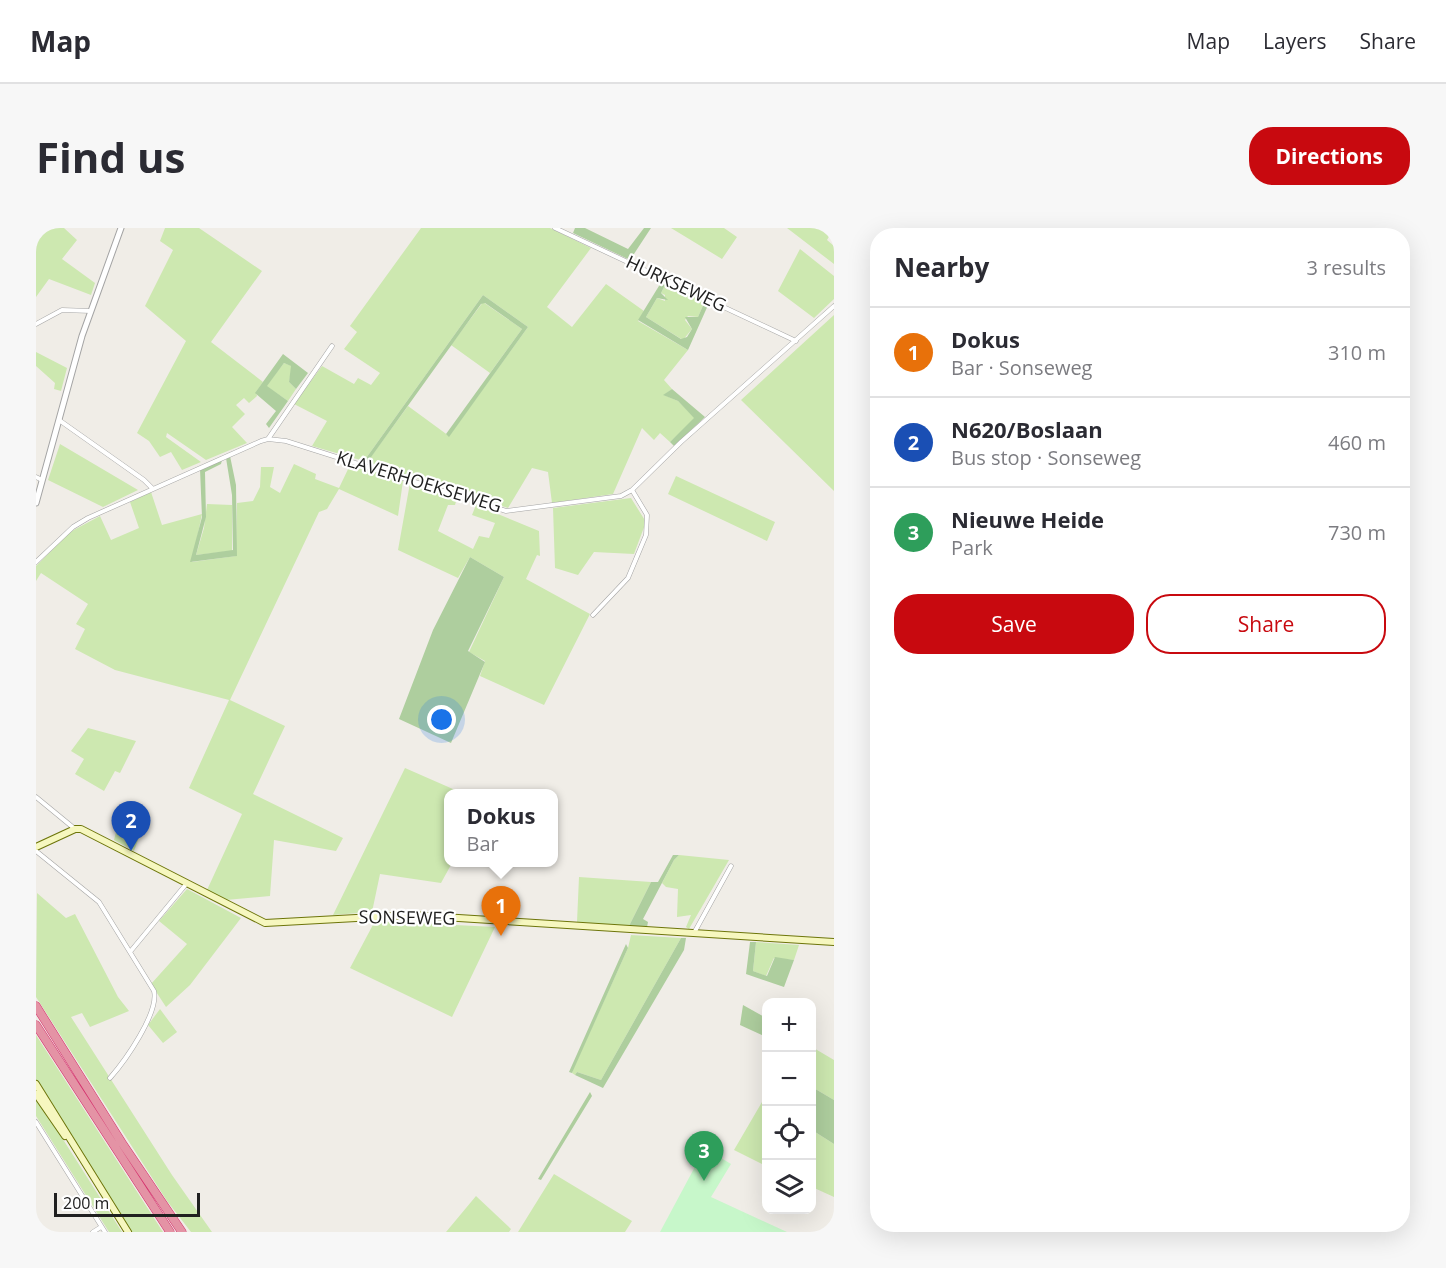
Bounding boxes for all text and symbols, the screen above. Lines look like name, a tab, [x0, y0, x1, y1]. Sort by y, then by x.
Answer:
text: Map	[30, 22, 91, 60]
text: Map	[1187, 27, 1230, 55]
text: Layers	[1263, 27, 1327, 55]
text: Share	[1360, 27, 1416, 55]
button: Directions	[1249, 127, 1410, 185]
text: Find us	[36, 128, 185, 185]
street label: HURKSEWEG	[622, 249, 730, 317]
text: Nearby	[894, 249, 989, 285]
text: 3 results	[1306, 254, 1386, 281]
text: Dokus	[951, 324, 1020, 354]
text: 1	[908, 339, 919, 366]
text: 310 m	[1328, 339, 1386, 366]
text: Bar · Sonseweg	[951, 354, 1092, 381]
text: N620/Boslaan	[951, 414, 1103, 444]
text: 2	[908, 429, 919, 456]
text: 460 m	[1328, 429, 1386, 456]
street label: KLAVERHOEKSEWEG	[334, 444, 505, 518]
text: Bus stop · Sonseweg	[951, 444, 1141, 471]
text: Nieuwe Heide	[951, 504, 1104, 534]
text: 3	[908, 519, 919, 546]
text: 730 m	[1328, 519, 1386, 546]
text: Park	[951, 534, 993, 561]
button: Save	[894, 594, 1134, 654]
button: Share	[1146, 594, 1386, 654]
your location	[427, 705, 456, 734]
popup	[444, 789, 558, 867]
text: Dokus	[467, 800, 535, 830]
pin: 2	[112, 802, 151, 851]
text: Bar	[467, 830, 499, 857]
pin: 1	[482, 886, 520, 936]
street label: SONSEWEG	[358, 904, 456, 930]
map controls	[762, 998, 816, 1214]
button: +	[762, 998, 816, 1052]
button: −	[762, 1052, 816, 1106]
button: locate	[762, 1106, 816, 1160]
pin: 3	[684, 1132, 724, 1181]
button: layers	[762, 1160, 816, 1214]
scale bar	[54, 1190, 200, 1218]
text: 200 m	[63, 1192, 109, 1214]

